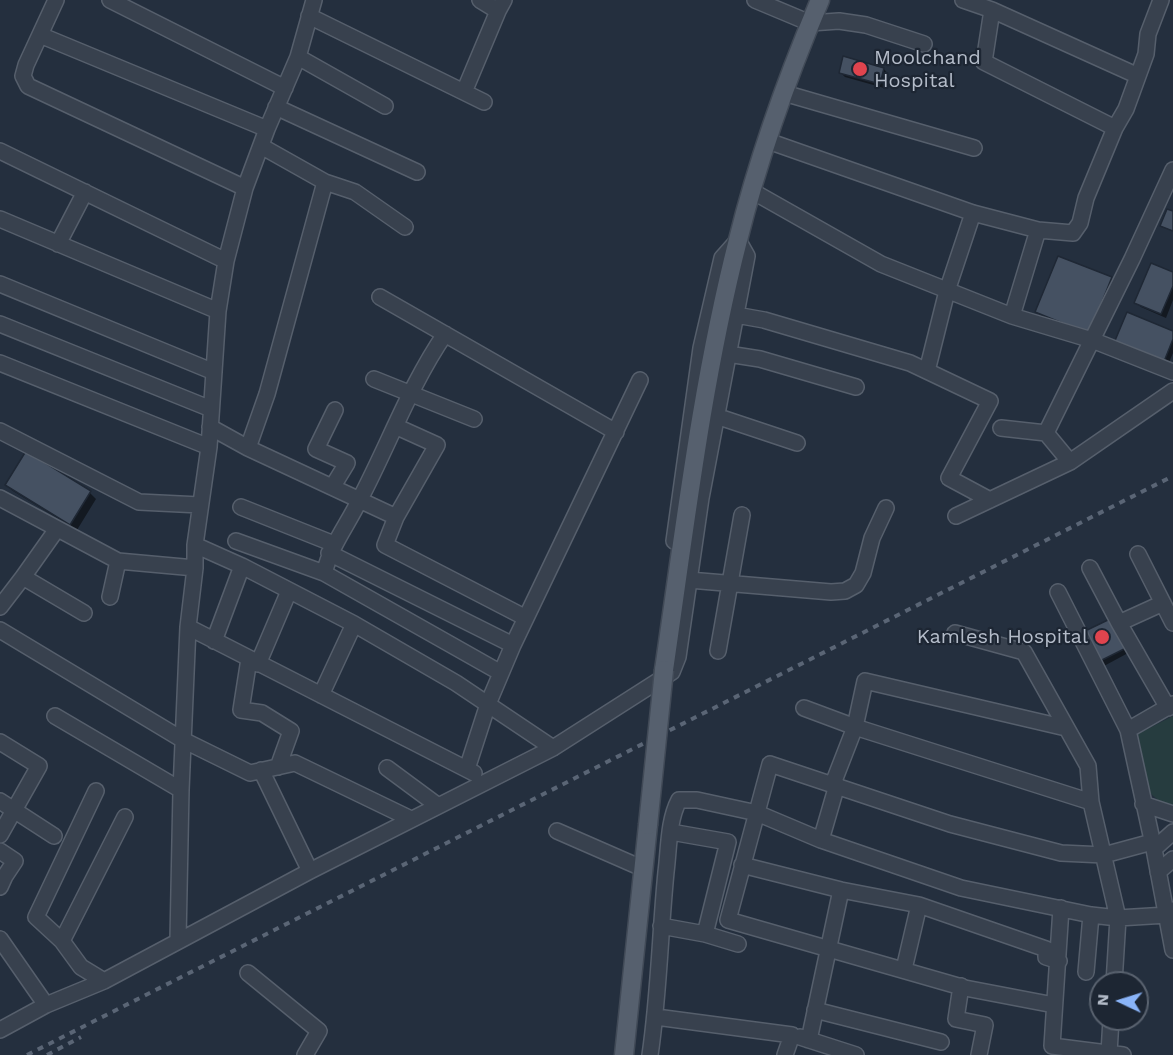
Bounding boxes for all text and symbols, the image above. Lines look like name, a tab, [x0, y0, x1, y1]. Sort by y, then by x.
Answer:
place label: Moolchand Hospital	[874, 46, 981, 93]
marker: Moolchand Hospital	[851, 60, 869, 78]
place label: Kamlesh Hospital	[917, 625, 1088, 649]
marker: Kamlesh Hospital	[1093, 628, 1111, 646]
north arrow	[1089, 971, 1149, 1031]
text: N	[1093, 993, 1112, 1006]

